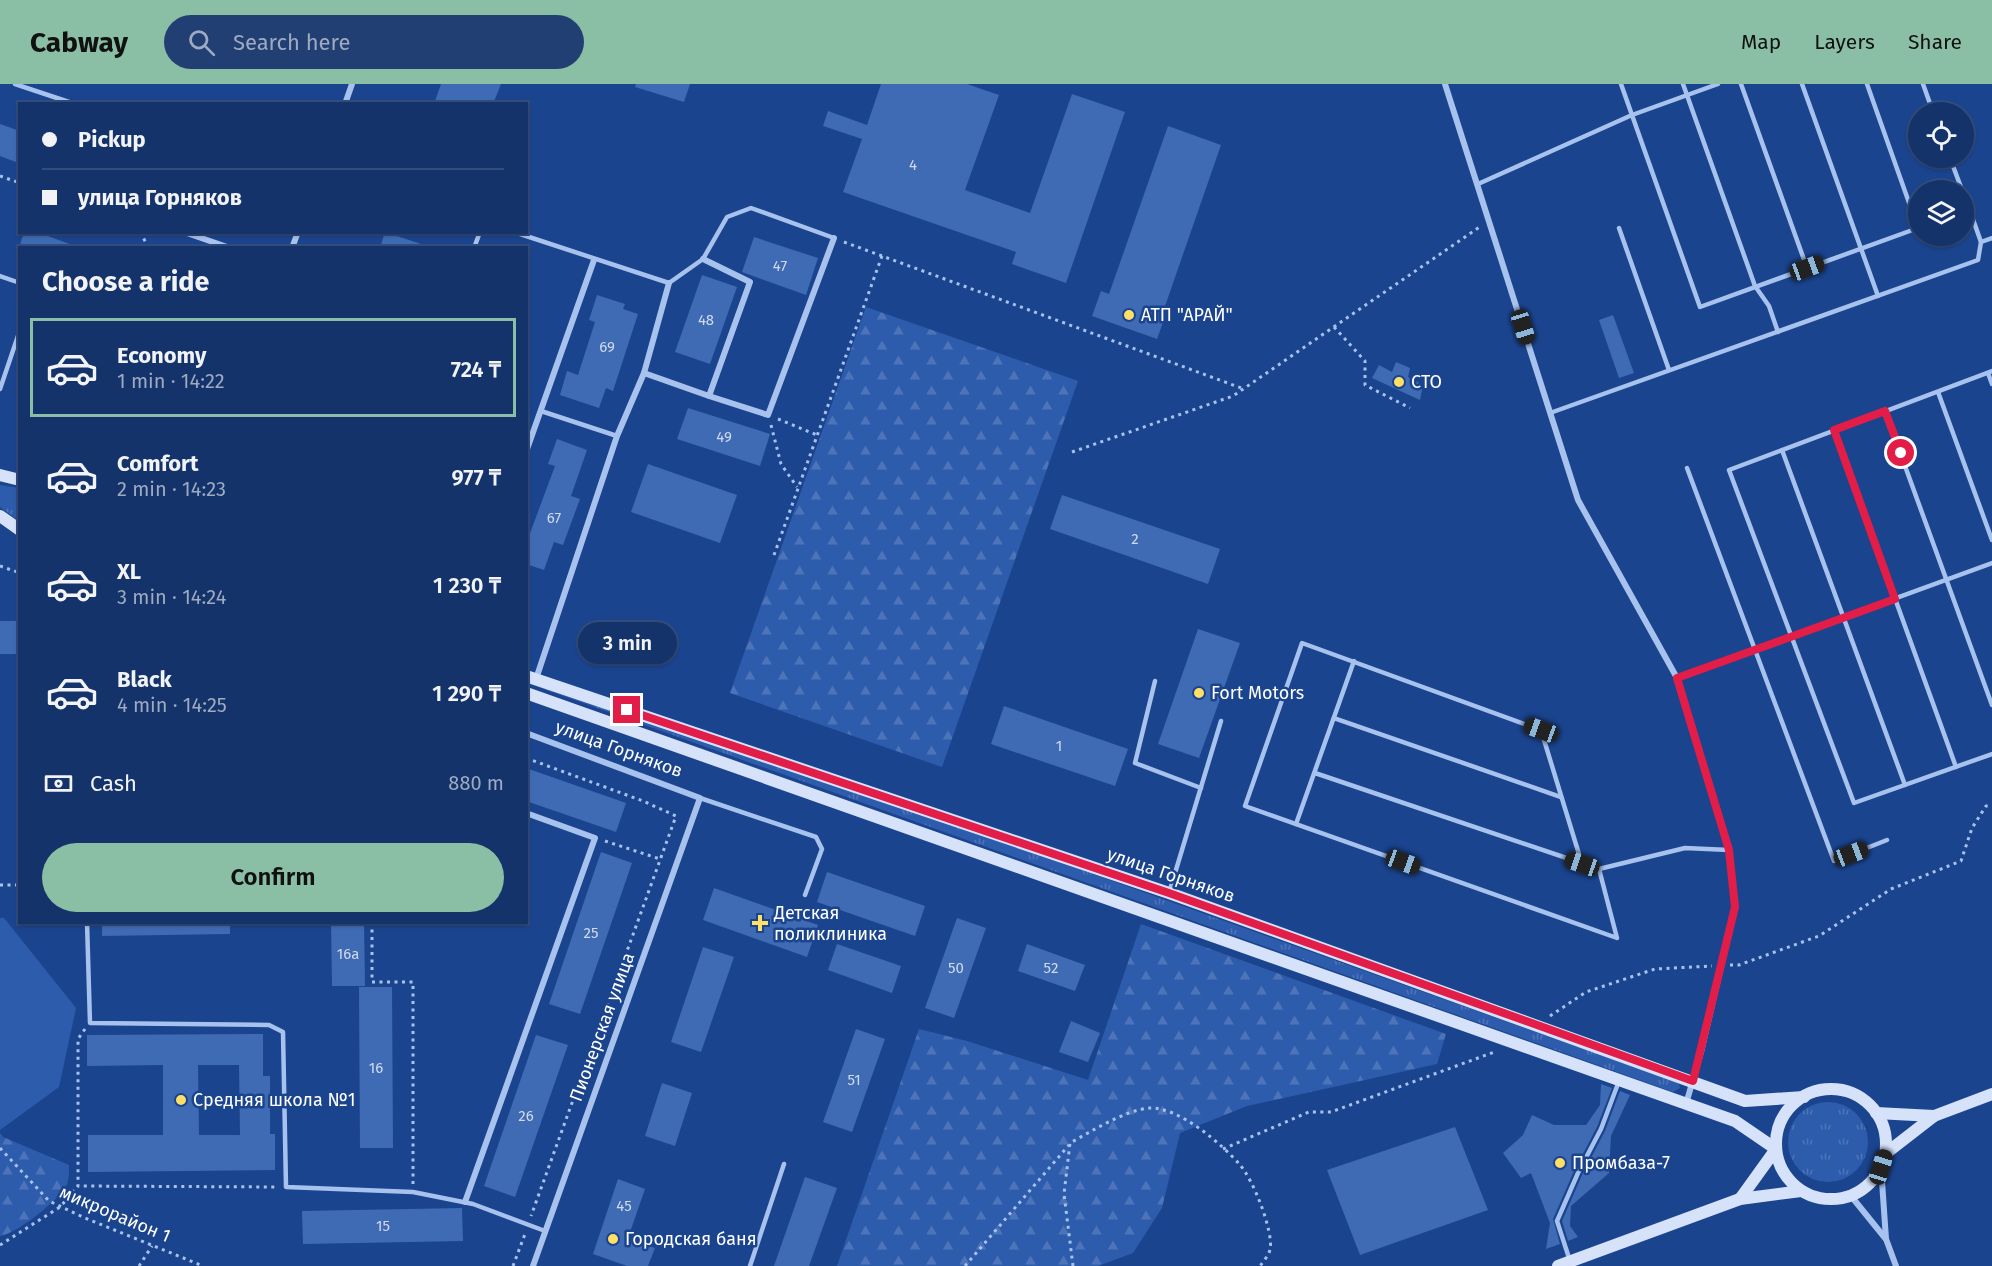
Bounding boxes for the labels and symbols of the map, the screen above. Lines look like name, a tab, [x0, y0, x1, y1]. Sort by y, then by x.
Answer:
house number: 4	[909, 156, 917, 174]
car	[1787, 253, 1827, 283]
house number: 47	[773, 257, 787, 275]
place label: АТП "АРАЙ"	[1141, 304, 1233, 326]
car	[1509, 307, 1537, 347]
marker: АТП "АРАЙ"	[1122, 308, 1136, 322]
house number: 48	[698, 311, 714, 329]
house number: 69	[599, 338, 615, 356]
place label: СТО	[1411, 371, 1442, 393]
marker: СТО	[1392, 375, 1406, 389]
house number: 49	[716, 428, 732, 446]
route start	[1887, 439, 1914, 466]
house number: 67	[547, 509, 561, 527]
house number: 2	[1131, 530, 1139, 548]
callout: 3 min	[578, 623, 676, 665]
place label: Fort Motors	[1211, 682, 1304, 704]
marker: Fort Motors	[1192, 686, 1206, 700]
route end	[613, 696, 640, 723]
car	[1521, 715, 1561, 745]
street label: улица Горняков	[552, 716, 686, 782]
house number: 1	[1056, 737, 1062, 755]
car	[1831, 839, 1871, 869]
street label: улица Горняков	[1104, 843, 1238, 907]
car	[1383, 847, 1423, 877]
car	[1562, 850, 1602, 878]
place label: Детская поликлиника	[773, 902, 887, 945]
marker: Детская поликлиника	[751, 914, 769, 932]
house number: 25	[584, 924, 598, 942]
house number: 16а	[337, 945, 359, 963]
street label: Пионерская улица	[565, 949, 639, 1105]
house number: 50	[948, 959, 964, 977]
house number: 52	[1044, 959, 1058, 977]
house number: 16	[369, 1059, 383, 1077]
house number: 51	[847, 1071, 861, 1089]
place label: Средняя школа №1	[193, 1089, 356, 1111]
marker: Средняя школа №1	[174, 1093, 188, 1107]
house number: 26	[518, 1107, 534, 1125]
car	[1867, 1147, 1895, 1187]
place label: Промбаза-7	[1572, 1152, 1670, 1174]
marker: Промбаза-7	[1553, 1156, 1567, 1170]
street label: микрорайон 1	[56, 1181, 174, 1247]
house number: 45	[616, 1197, 632, 1215]
house number: 15	[376, 1217, 390, 1235]
place label: Городская баня	[625, 1228, 757, 1250]
marker: Городская баня	[606, 1232, 620, 1246]

